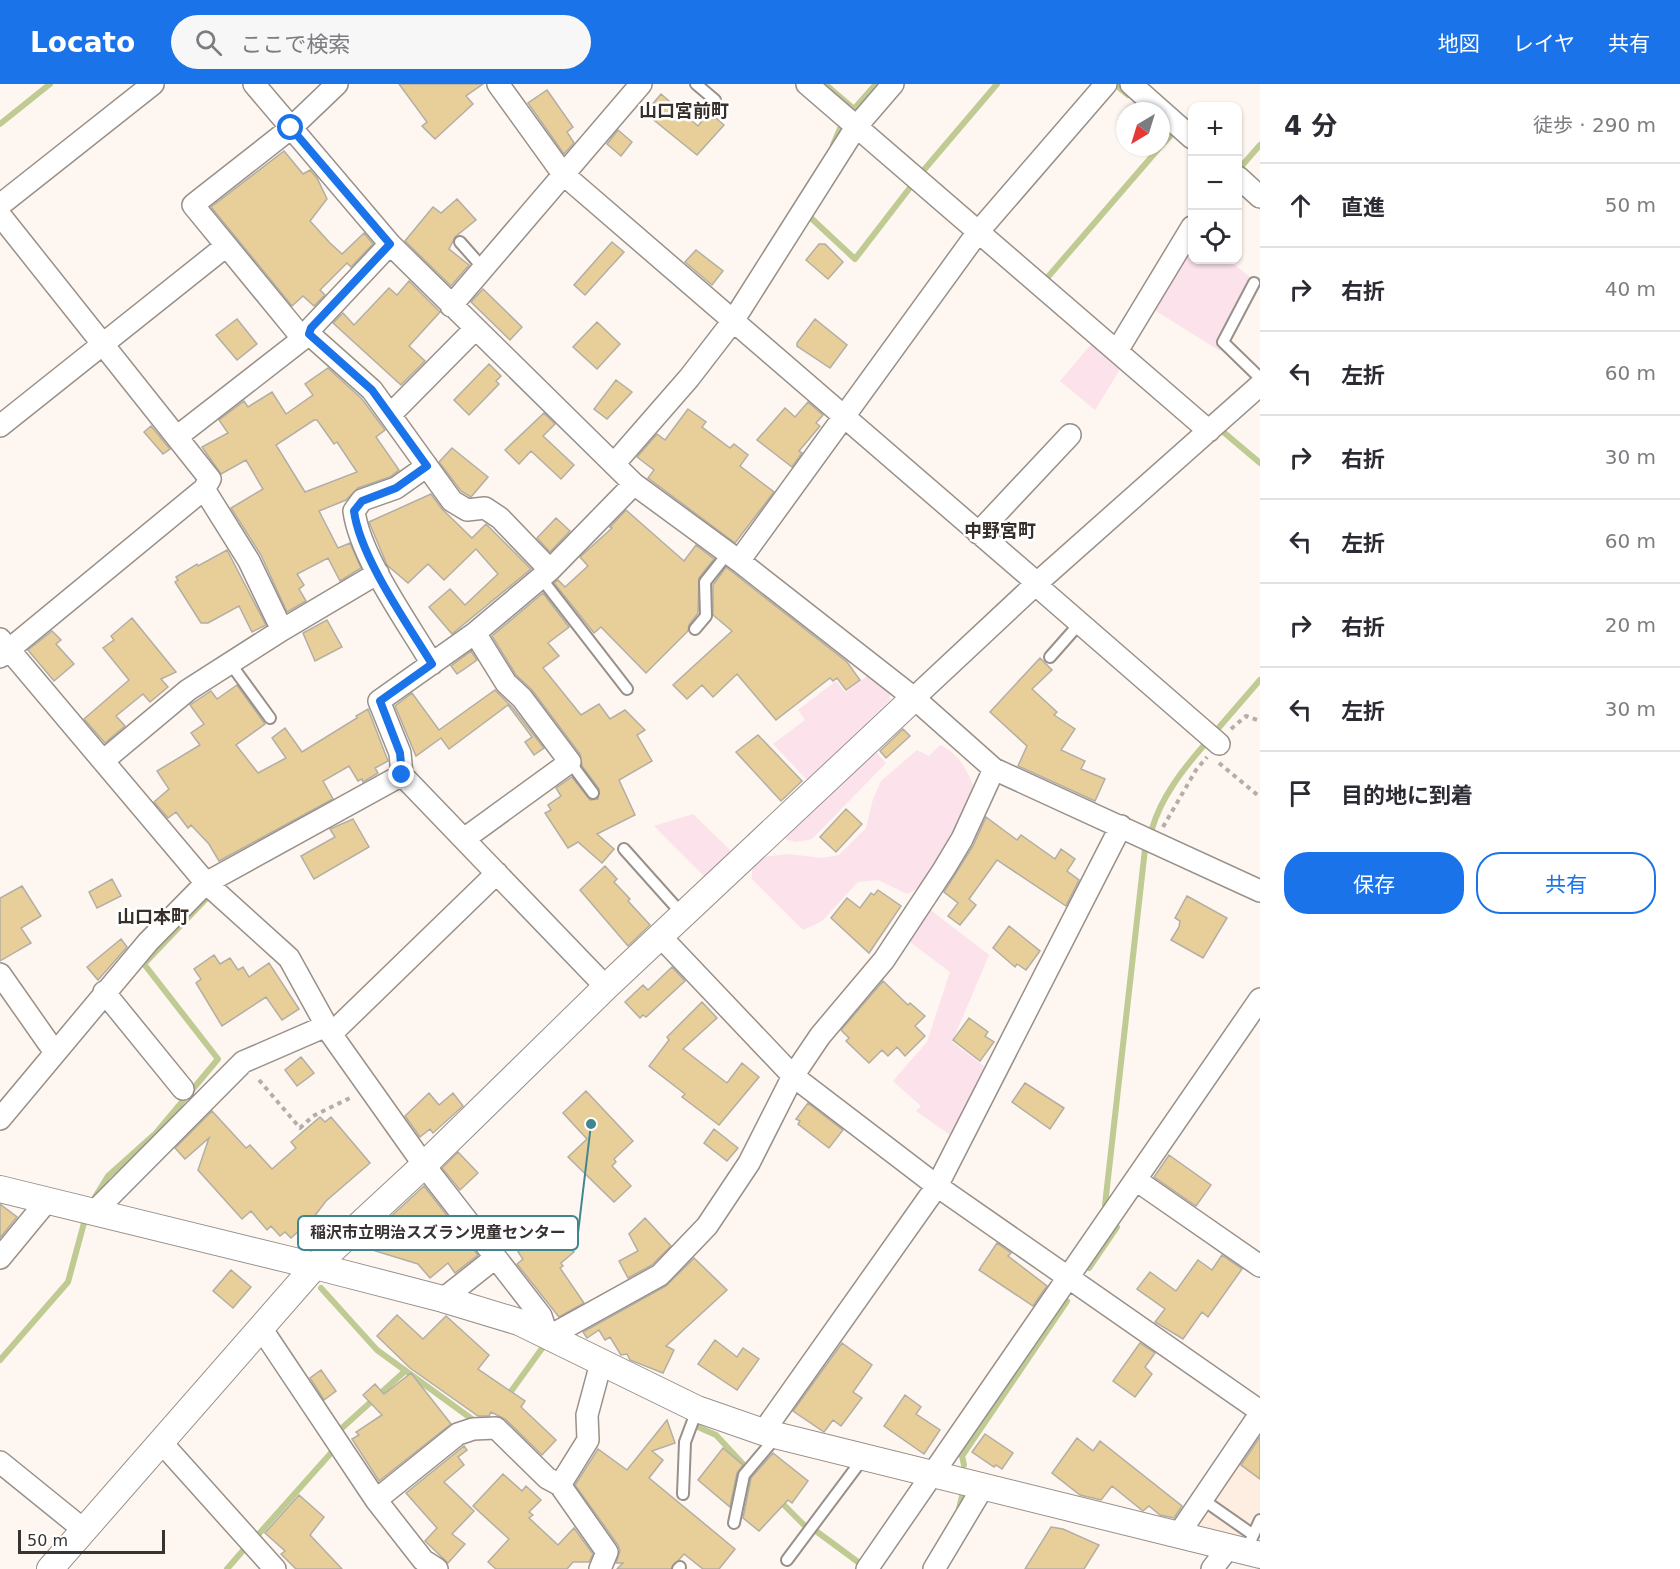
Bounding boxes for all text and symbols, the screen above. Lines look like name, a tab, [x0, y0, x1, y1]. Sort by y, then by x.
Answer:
search box	[171, 15, 591, 69]
text: Locato	[30, 26, 135, 59]
icon: search	[192, 26, 225, 59]
text: ここで検索	[240, 32, 350, 57]
text: 地図	[1438, 32, 1480, 56]
text: レイヤ	[1513, 32, 1575, 56]
text: 共有	[1608, 32, 1650, 56]
district label: 山口宮前町	[639, 100, 729, 121]
north arrow	[1116, 102, 1170, 156]
map controls	[1188, 102, 1242, 264]
button: +	[1188, 102, 1242, 156]
text: 4 分	[1284, 111, 1337, 141]
text: 徒歩 · 290 m	[1533, 113, 1656, 137]
route start	[277, 114, 303, 140]
button: −	[1188, 156, 1242, 210]
icon: ahead	[1284, 189, 1317, 222]
text: 50 m	[1605, 193, 1656, 217]
text: 直進	[1341, 195, 1385, 220]
button: locate	[1188, 210, 1242, 264]
icon: right	[1284, 273, 1317, 306]
text: 40 m	[1605, 277, 1656, 301]
text: 右折	[1341, 279, 1385, 304]
icon: left	[1284, 357, 1317, 390]
text: 60 m	[1605, 361, 1656, 385]
text: 左折	[1341, 363, 1385, 388]
icon: right	[1284, 441, 1317, 474]
text: 30 m	[1605, 445, 1656, 469]
text: 右折	[1341, 447, 1385, 472]
district label: 中野宮町	[964, 520, 1036, 541]
icon: left	[1284, 525, 1317, 558]
text: 60 m	[1605, 529, 1656, 553]
text: 左折	[1341, 531, 1385, 556]
icon: right	[1284, 609, 1317, 642]
text: 20 m	[1605, 613, 1656, 637]
text: 右折	[1341, 615, 1385, 640]
icon: left	[1284, 693, 1317, 726]
text: 30 m	[1605, 697, 1656, 721]
text: 左折	[1341, 699, 1385, 724]
route end	[388, 761, 414, 787]
icon: arrive	[1284, 777, 1317, 810]
text: 目的地に到着	[1341, 783, 1473, 808]
button: 保存	[1284, 852, 1464, 914]
button: 共有	[1476, 852, 1656, 914]
district label: 山口本町	[117, 906, 189, 927]
callout: 稲沢市立明治スズラン児童センター	[298, 1216, 578, 1250]
text: 稲沢市立明治スズラン児童センター	[310, 1223, 566, 1242]
scale bar	[18, 1527, 165, 1554]
text: 50 m	[27, 1531, 68, 1550]

